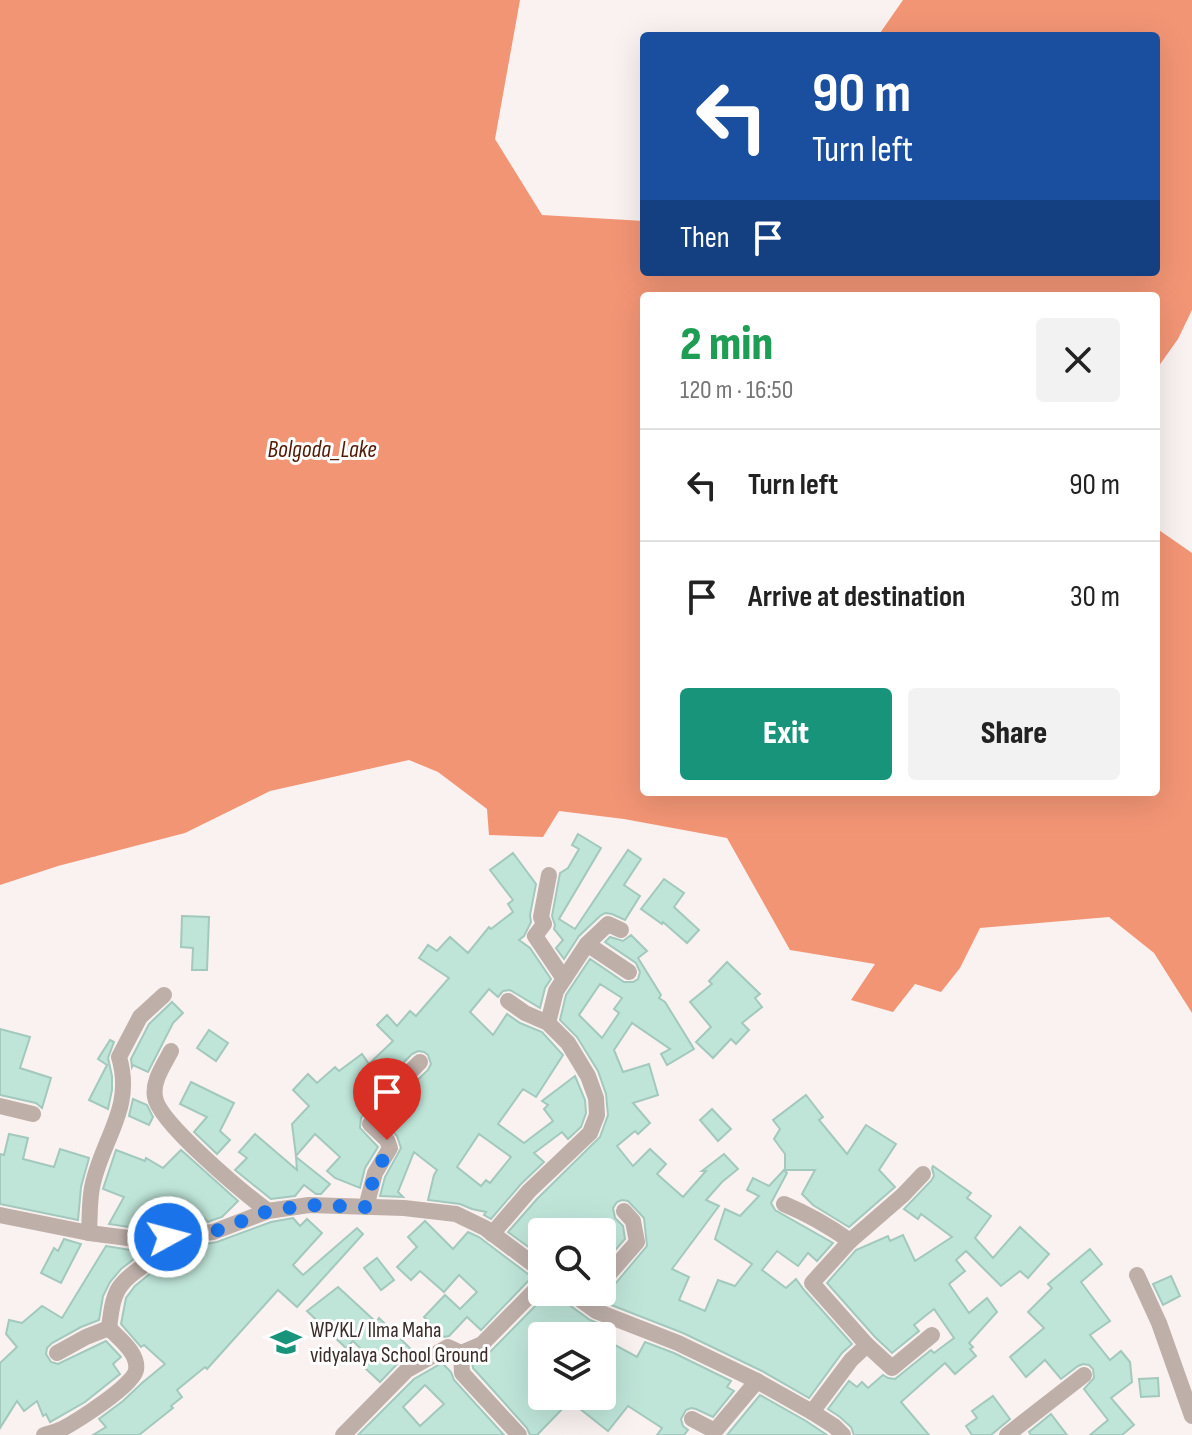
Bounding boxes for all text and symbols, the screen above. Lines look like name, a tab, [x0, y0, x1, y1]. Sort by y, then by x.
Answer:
text: 90 m	[812, 61, 911, 128]
icon: left	[680, 64, 784, 168]
text: Turn left	[812, 129, 913, 172]
icon: arrive	[746, 216, 790, 260]
text: Then	[680, 220, 730, 256]
text: 2 min	[680, 316, 773, 373]
button: close	[1036, 318, 1120, 402]
text: 120 m · 16:50	[680, 375, 793, 406]
water label: Bolgoda_Lake	[267, 435, 377, 464]
icon: left	[680, 463, 724, 507]
text: Turn left	[748, 467, 838, 503]
text: 90 m	[1069, 467, 1120, 503]
icon: arrive	[680, 575, 724, 619]
text: Arrive at destination	[748, 579, 965, 615]
text: 30 m	[1070, 579, 1120, 615]
button: Exit	[680, 688, 892, 780]
button: Share	[908, 688, 1120, 780]
pin	[353, 1058, 421, 1140]
icon: arrive	[365, 1070, 409, 1114]
position arrow	[126, 1195, 210, 1279]
map controls	[528, 1218, 616, 1410]
button: search	[528, 1218, 616, 1306]
place label: WP/KL/ Ilma Maha vidyalaya School Ground	[310, 1317, 488, 1369]
button: layers	[528, 1322, 616, 1410]
school or university icon: WP/KL/ Ilma Maha vidyalaya School Ground	[269, 1325, 303, 1359]

